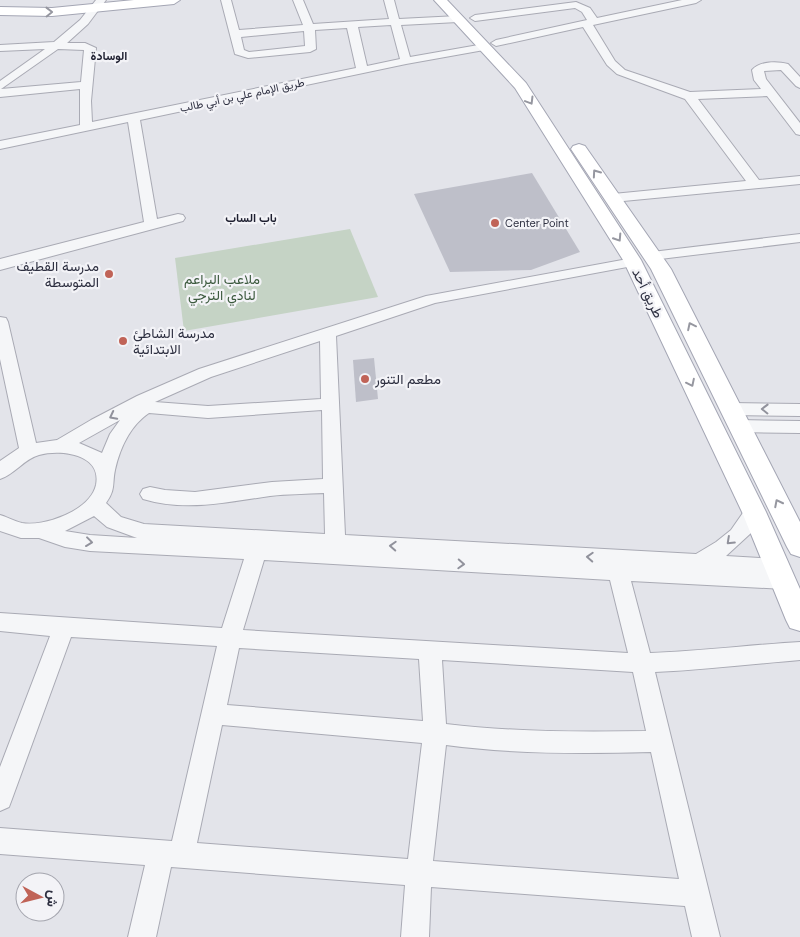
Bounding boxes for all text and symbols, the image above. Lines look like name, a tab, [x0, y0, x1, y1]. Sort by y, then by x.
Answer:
one-way arrow	[45, 6, 53, 17]
district label: الوسادة	[91, 48, 127, 64]
street label: طريق الإمام علي بن أبي طالب	[178, 75, 306, 118]
one-way arrow	[524, 96, 534, 105]
one-way arrow	[593, 170, 602, 179]
district label: باب الساب	[225, 210, 277, 226]
place label: Center Point	[505, 216, 569, 230]
marker: Center Point	[489, 217, 501, 229]
one-way arrow	[612, 233, 621, 242]
place label: مدرسة القطيف المتوسطة	[17, 257, 99, 291]
street label: طريق أحد	[628, 265, 668, 321]
marker: مدرسة القطيف المتوسطة	[103, 268, 115, 280]
park label: ملاعب البراعم لنادي الترجي	[184, 270, 260, 307]
one-way arrow	[686, 322, 697, 331]
place label: مدرسة الشاطئ الابتدائية	[133, 324, 215, 358]
marker: مدرسة الشاطئ الابتدائية	[117, 335, 129, 347]
place label: مطعم التنور	[374, 370, 441, 388]
marker: مطعم التنور	[359, 373, 371, 385]
one-way arrow	[685, 378, 696, 387]
one-way arrow	[761, 404, 769, 414]
one-way arrow	[109, 410, 118, 420]
one-way arrow	[774, 500, 784, 509]
one-way arrow	[727, 535, 736, 544]
one-way arrow	[86, 536, 94, 547]
one-way arrow	[389, 540, 397, 551]
one-way arrow	[586, 551, 594, 562]
one-way arrow	[457, 558, 465, 569]
north arrow	[15, 872, 65, 922]
text: ش	[43, 889, 63, 908]

